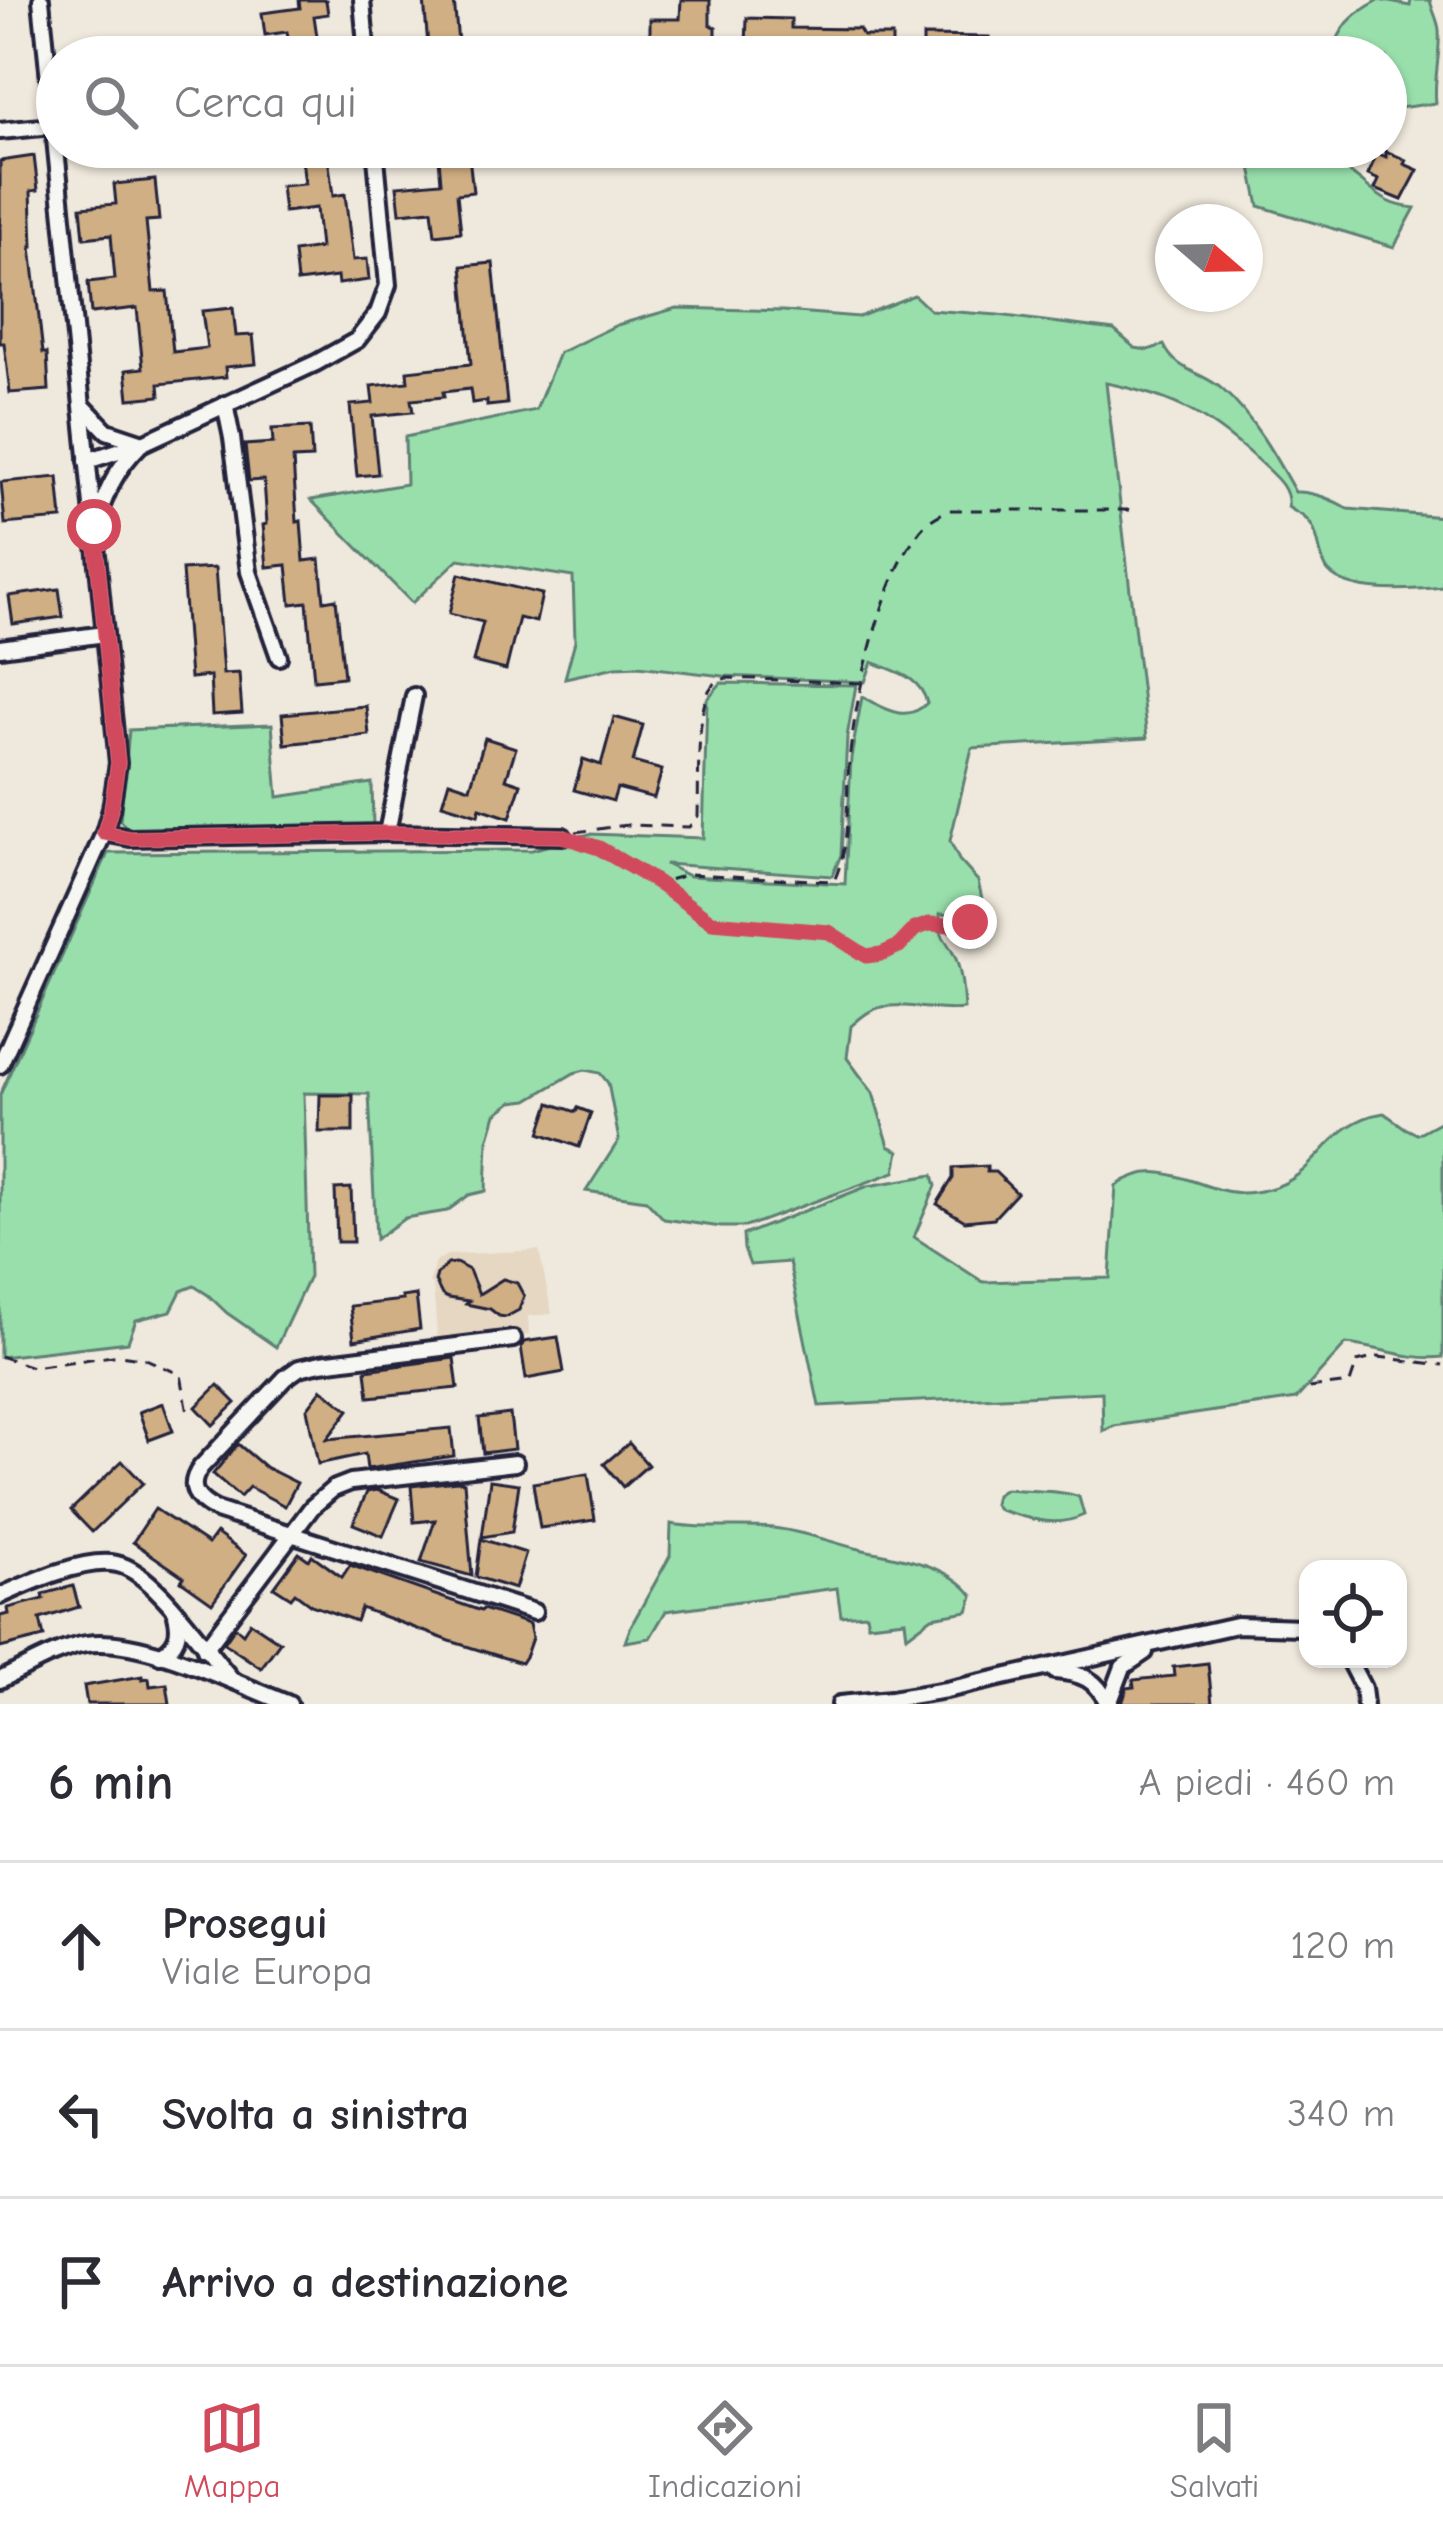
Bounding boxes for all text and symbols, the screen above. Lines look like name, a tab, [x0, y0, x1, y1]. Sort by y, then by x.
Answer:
search box	[36, 36, 1407, 168]
icon: search	[78, 69, 144, 135]
text: Cerca qui	[174, 76, 357, 128]
north arrow	[1155, 204, 1263, 312]
route start	[67, 499, 121, 553]
route end	[943, 895, 997, 949]
map controls	[1299, 1560, 1407, 1668]
button: locate	[1299, 1560, 1407, 1668]
text: 6 min	[48, 1753, 174, 1812]
text: A piedi · 460 m	[1139, 1760, 1395, 1805]
text: Prosegui	[162, 1897, 328, 1949]
icon: ahead	[48, 1913, 114, 1979]
text: 120 m	[1290, 1923, 1395, 1968]
text: Viale Europa	[162, 1949, 373, 1994]
icon: left	[48, 2081, 114, 2147]
text: Svolta a sinistra	[162, 2088, 469, 2140]
text: 340 m	[1287, 2091, 1395, 2136]
icon: arrive	[48, 2249, 114, 2315]
text: Arrivo a destinazione	[162, 2256, 568, 2308]
tab: Mappa	[184, 2395, 281, 2505]
tab: Indicazioni	[648, 2395, 802, 2505]
tab: Salvati	[1170, 2395, 1259, 2505]

